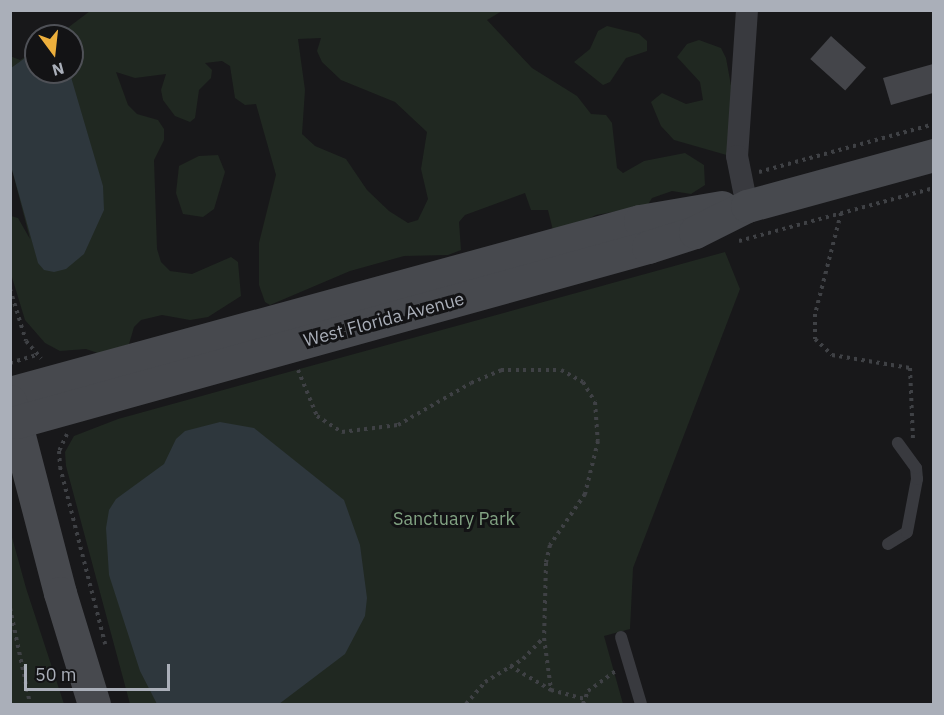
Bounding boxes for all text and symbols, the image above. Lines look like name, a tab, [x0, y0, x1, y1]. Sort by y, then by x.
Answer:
north arrow	[24, 24, 84, 84]
text: N	[50, 58, 66, 81]
street label: West Florida Avenue	[301, 288, 467, 352]
park label: Sanctuary Park	[393, 508, 515, 530]
scale bar	[27, 652, 172, 690]
text: 50 m	[35, 663, 77, 686]

